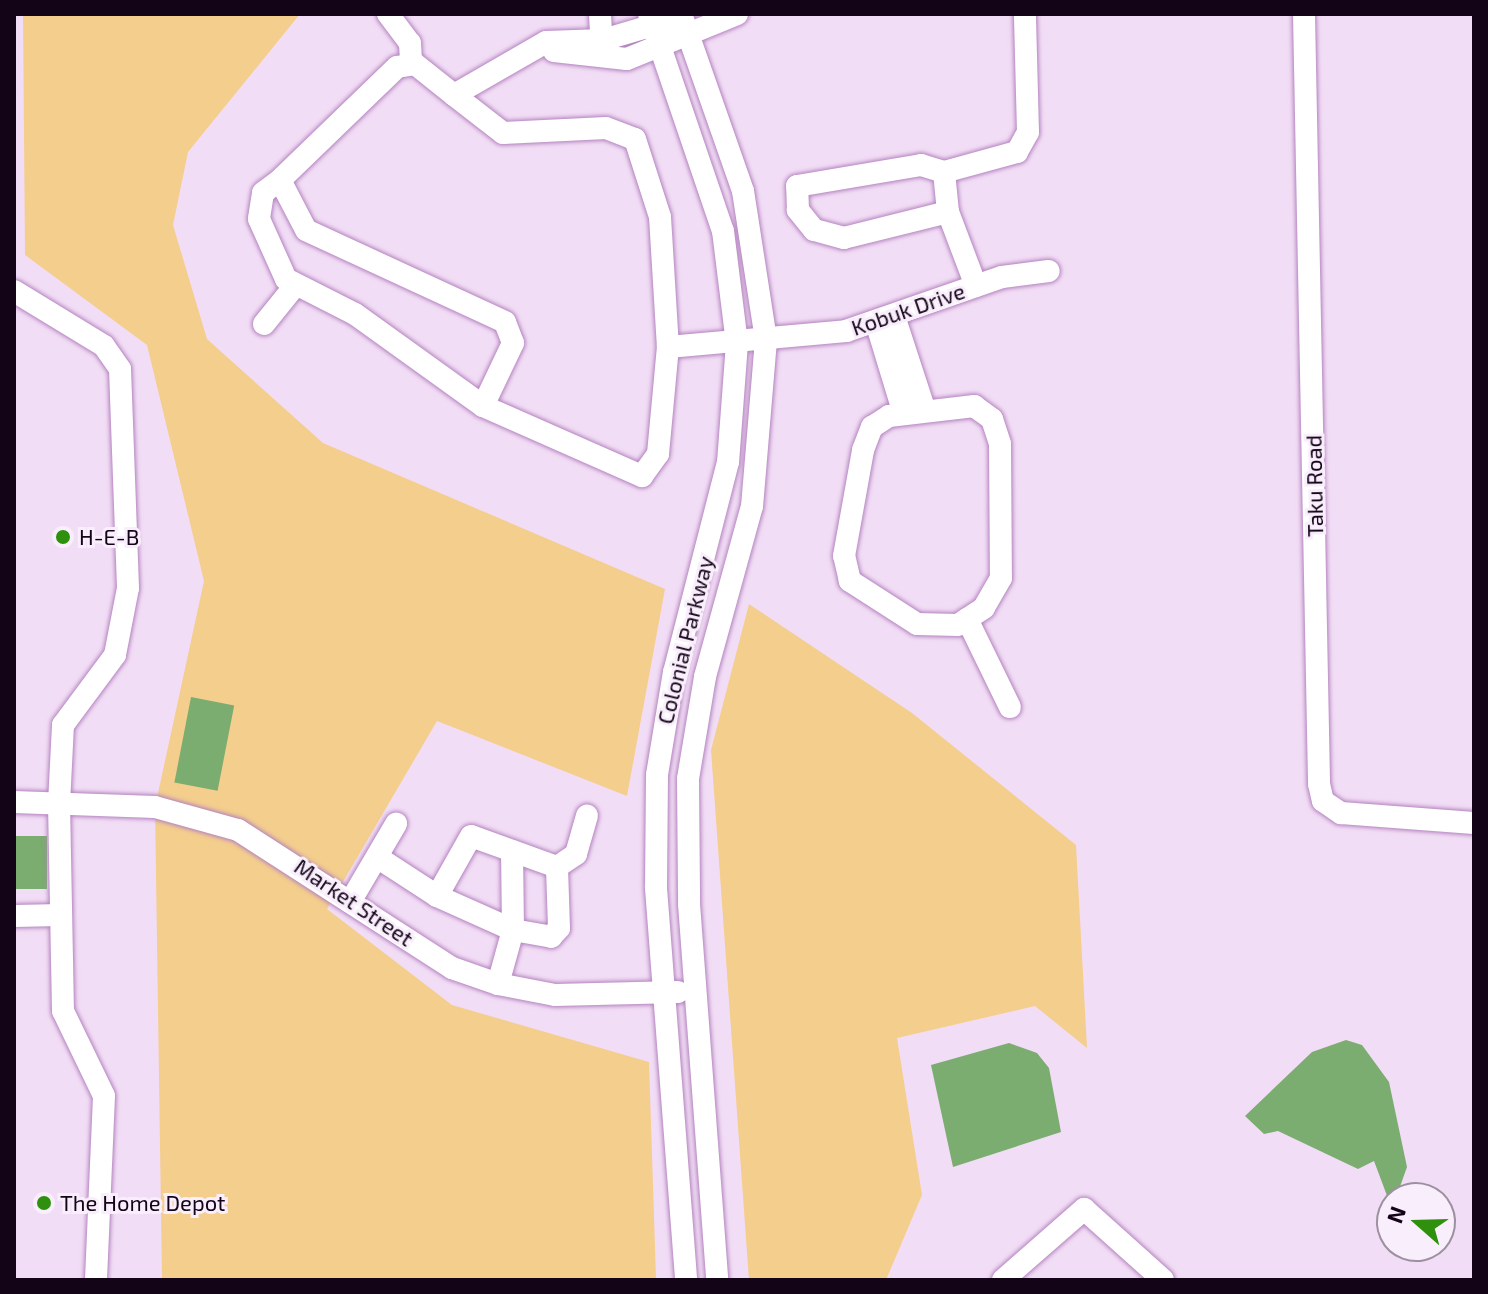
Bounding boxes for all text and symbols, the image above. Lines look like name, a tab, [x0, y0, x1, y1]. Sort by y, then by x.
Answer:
street label: Kobuk Drive	[848, 277, 968, 341]
street label: Taku Road	[1300, 435, 1328, 537]
place label: H-E-B	[79, 524, 139, 550]
marker: H-E-B	[54, 528, 72, 546]
street label: Colonial Parkway	[651, 553, 719, 727]
street label: Market Street	[290, 853, 418, 951]
north arrow	[1376, 1182, 1456, 1262]
place label: The Home Depot	[60, 1190, 226, 1216]
marker: The Home Depot	[35, 1194, 53, 1212]
text: N	[1380, 1203, 1410, 1226]

